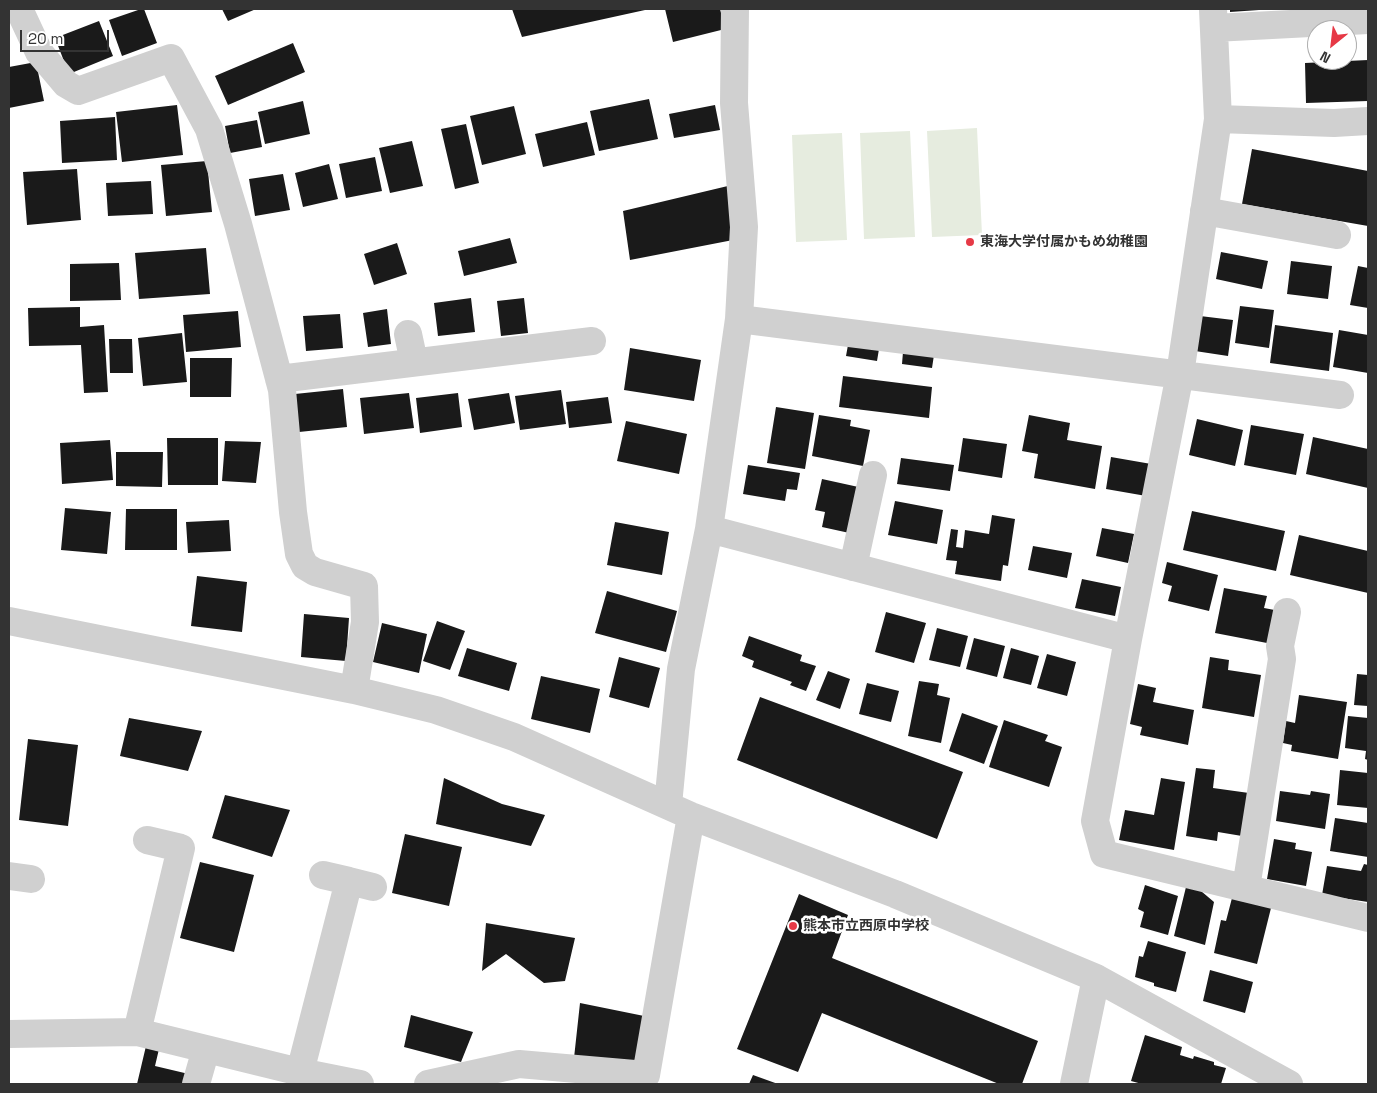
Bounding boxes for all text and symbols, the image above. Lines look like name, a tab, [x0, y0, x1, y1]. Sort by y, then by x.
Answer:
scale bar	[22, 20, 111, 52]
north arrow	[1307, 20, 1357, 70]
text: 20 m	[28, 29, 63, 48]
text: N	[1317, 47, 1334, 67]
place label: 東海大学付属かもめ幼稚園	[980, 234, 1148, 250]
marker: 東海大学付属かもめ幼稚園	[964, 236, 976, 248]
place label: 熊本市立西原中学校	[803, 918, 929, 934]
marker: 熊本市立西原中学校	[787, 920, 799, 932]

